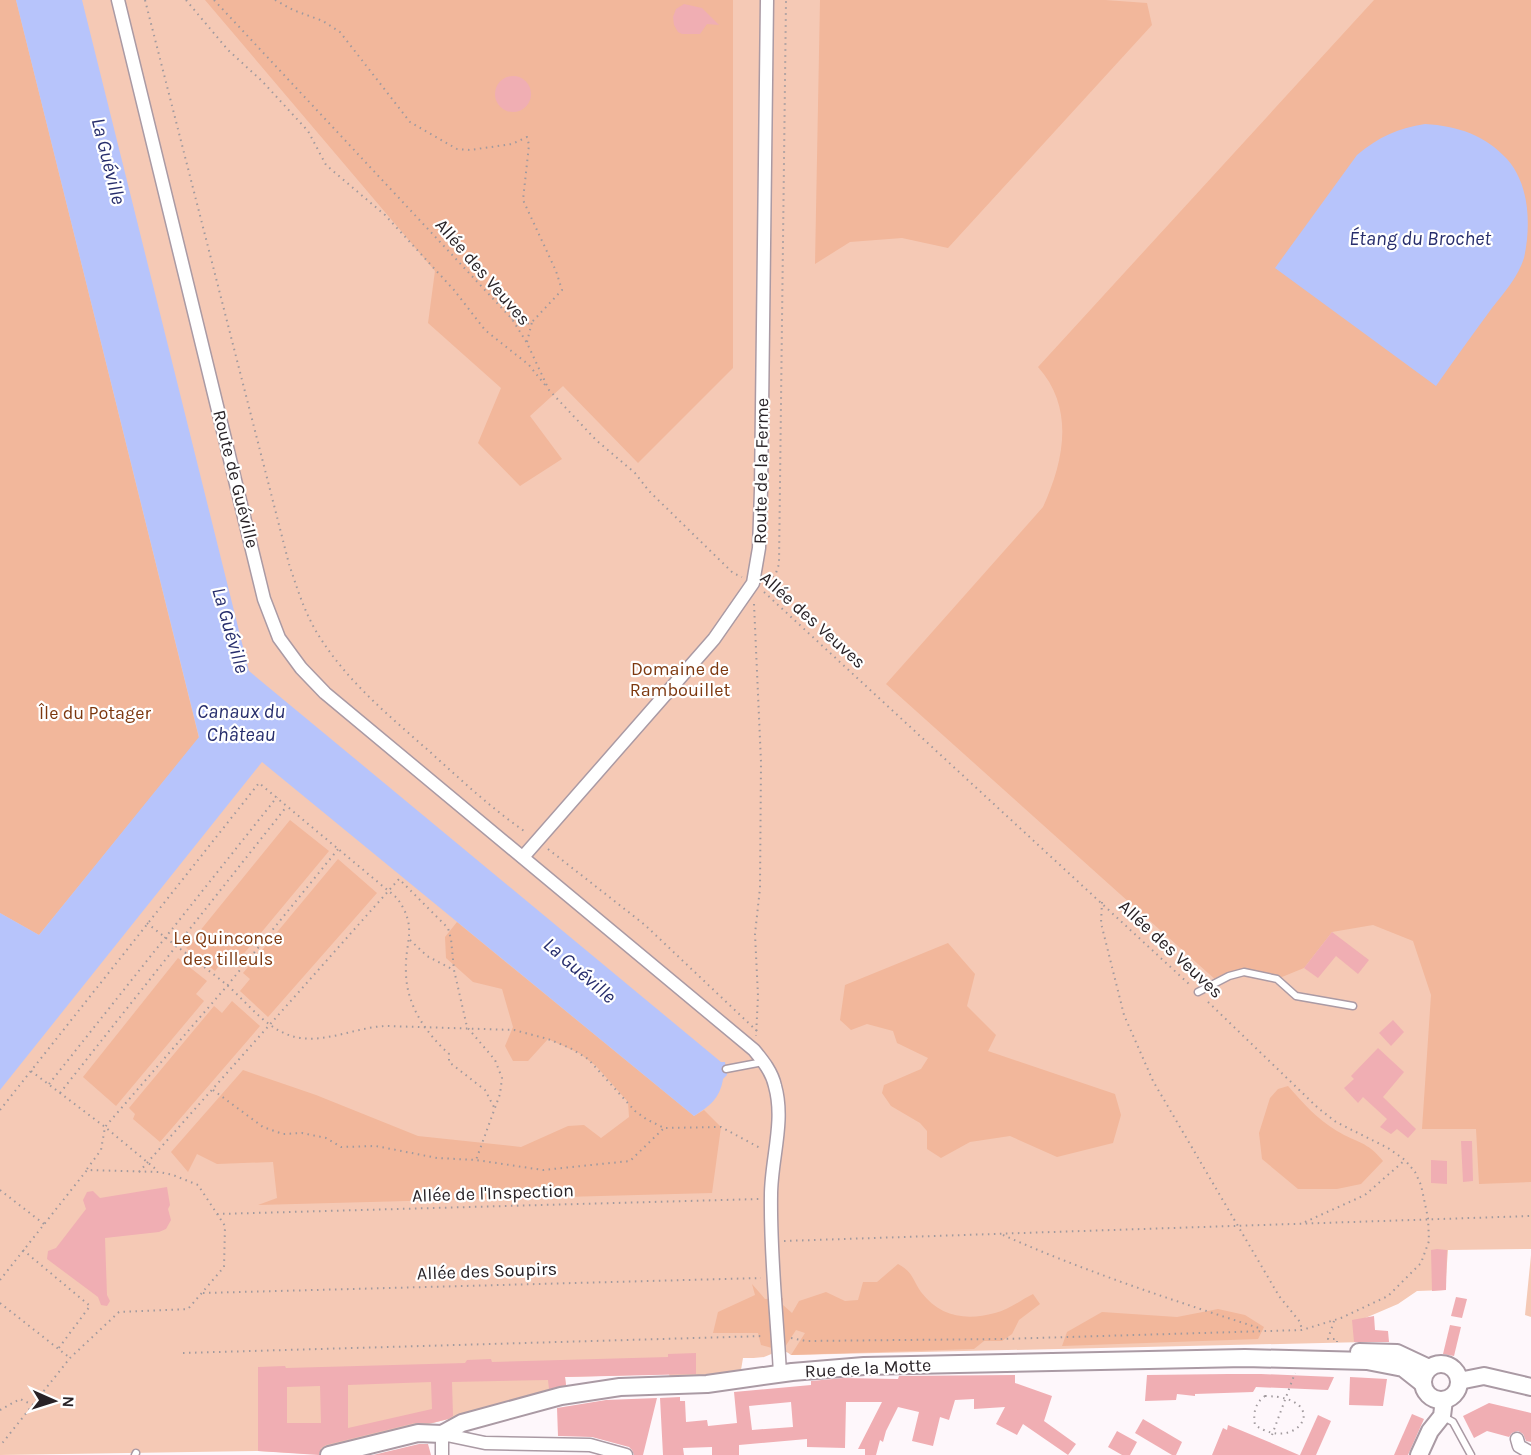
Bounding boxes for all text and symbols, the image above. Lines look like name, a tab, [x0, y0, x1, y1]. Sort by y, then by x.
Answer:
water label: La Guéville	[87, 115, 130, 207]
street label: Allée des Veuves	[431, 214, 535, 330]
water label: Étang du Brochet	[1349, 226, 1491, 250]
street label: Route de la Ferme	[749, 398, 773, 544]
street label: Route de Guéville	[208, 408, 264, 550]
street label: Allée des Veuves	[756, 567, 870, 673]
water label: La Guéville	[207, 585, 254, 676]
park label: Domaine de Rambouillet	[630, 658, 731, 701]
water label: Canaux du Château	[197, 700, 285, 746]
park label: Île du Potager	[38, 702, 151, 724]
street label: Allée des Veuves	[1114, 895, 1228, 1003]
park label: Le Quinconce des tilleuls	[173, 927, 283, 970]
water label: La Guéville	[539, 933, 621, 1008]
street label: Allée de l'Inspection	[412, 1179, 574, 1207]
street label: Allée des Soupirs	[417, 1258, 557, 1284]
street label: Rue de la Motte	[804, 1354, 932, 1382]
north arrow	[24, 1371, 84, 1431]
text: N	[59, 1396, 78, 1408]

